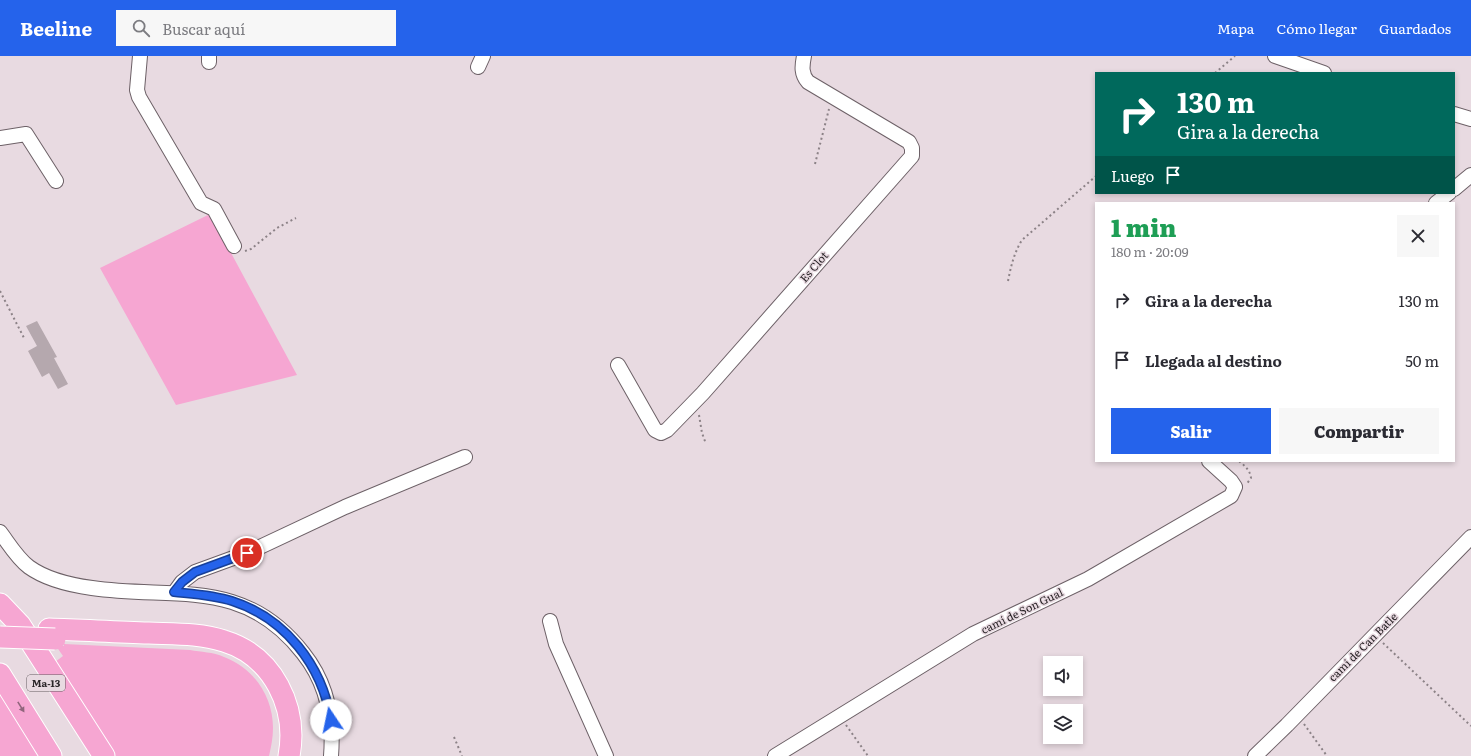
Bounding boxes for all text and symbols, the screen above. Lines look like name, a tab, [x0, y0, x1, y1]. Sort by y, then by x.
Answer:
search box	[116, 10, 396, 46]
text: Beeline	[20, 14, 92, 42]
icon: search	[130, 17, 152, 39]
text: Buscar aquí	[162, 17, 245, 40]
text: Mapa	[1217, 18, 1254, 38]
text: Cómo llegar	[1276, 18, 1357, 38]
text: Guardados	[1379, 18, 1451, 38]
text: 130 m	[1177, 80, 1255, 122]
icon: right	[1111, 88, 1163, 140]
text: Gira a la derecha	[1177, 118, 1319, 145]
text: Luego	[1111, 164, 1154, 187]
icon: arrive	[1162, 164, 1184, 186]
text: 1 min	[1111, 209, 1176, 244]
button: close	[1397, 215, 1439, 257]
text: 180 m · 20:09	[1111, 242, 1188, 261]
street label: Es Clot	[795, 247, 831, 285]
icon: right	[1111, 289, 1133, 311]
text: Gira a la derecha	[1145, 289, 1272, 312]
text: 130 m	[1399, 289, 1439, 312]
icon: arrive	[1111, 349, 1133, 371]
text: Llegada al destino	[1145, 349, 1282, 372]
text: 50 m	[1405, 349, 1439, 372]
button: Salir	[1111, 408, 1271, 454]
button: Compartir	[1279, 408, 1439, 454]
pin	[230, 536, 264, 570]
icon: arrive	[236, 542, 258, 564]
street label: camí de Son Gual	[978, 583, 1066, 637]
street label: camí de Can Batle	[1324, 608, 1401, 684]
map controls	[1043, 656, 1083, 744]
button: sound	[1043, 656, 1083, 696]
road number: Ma-13	[27, 675, 65, 691]
position arrow	[310, 699, 352, 741]
one-way arrow	[17, 701, 24, 713]
button: layers	[1043, 704, 1083, 744]

